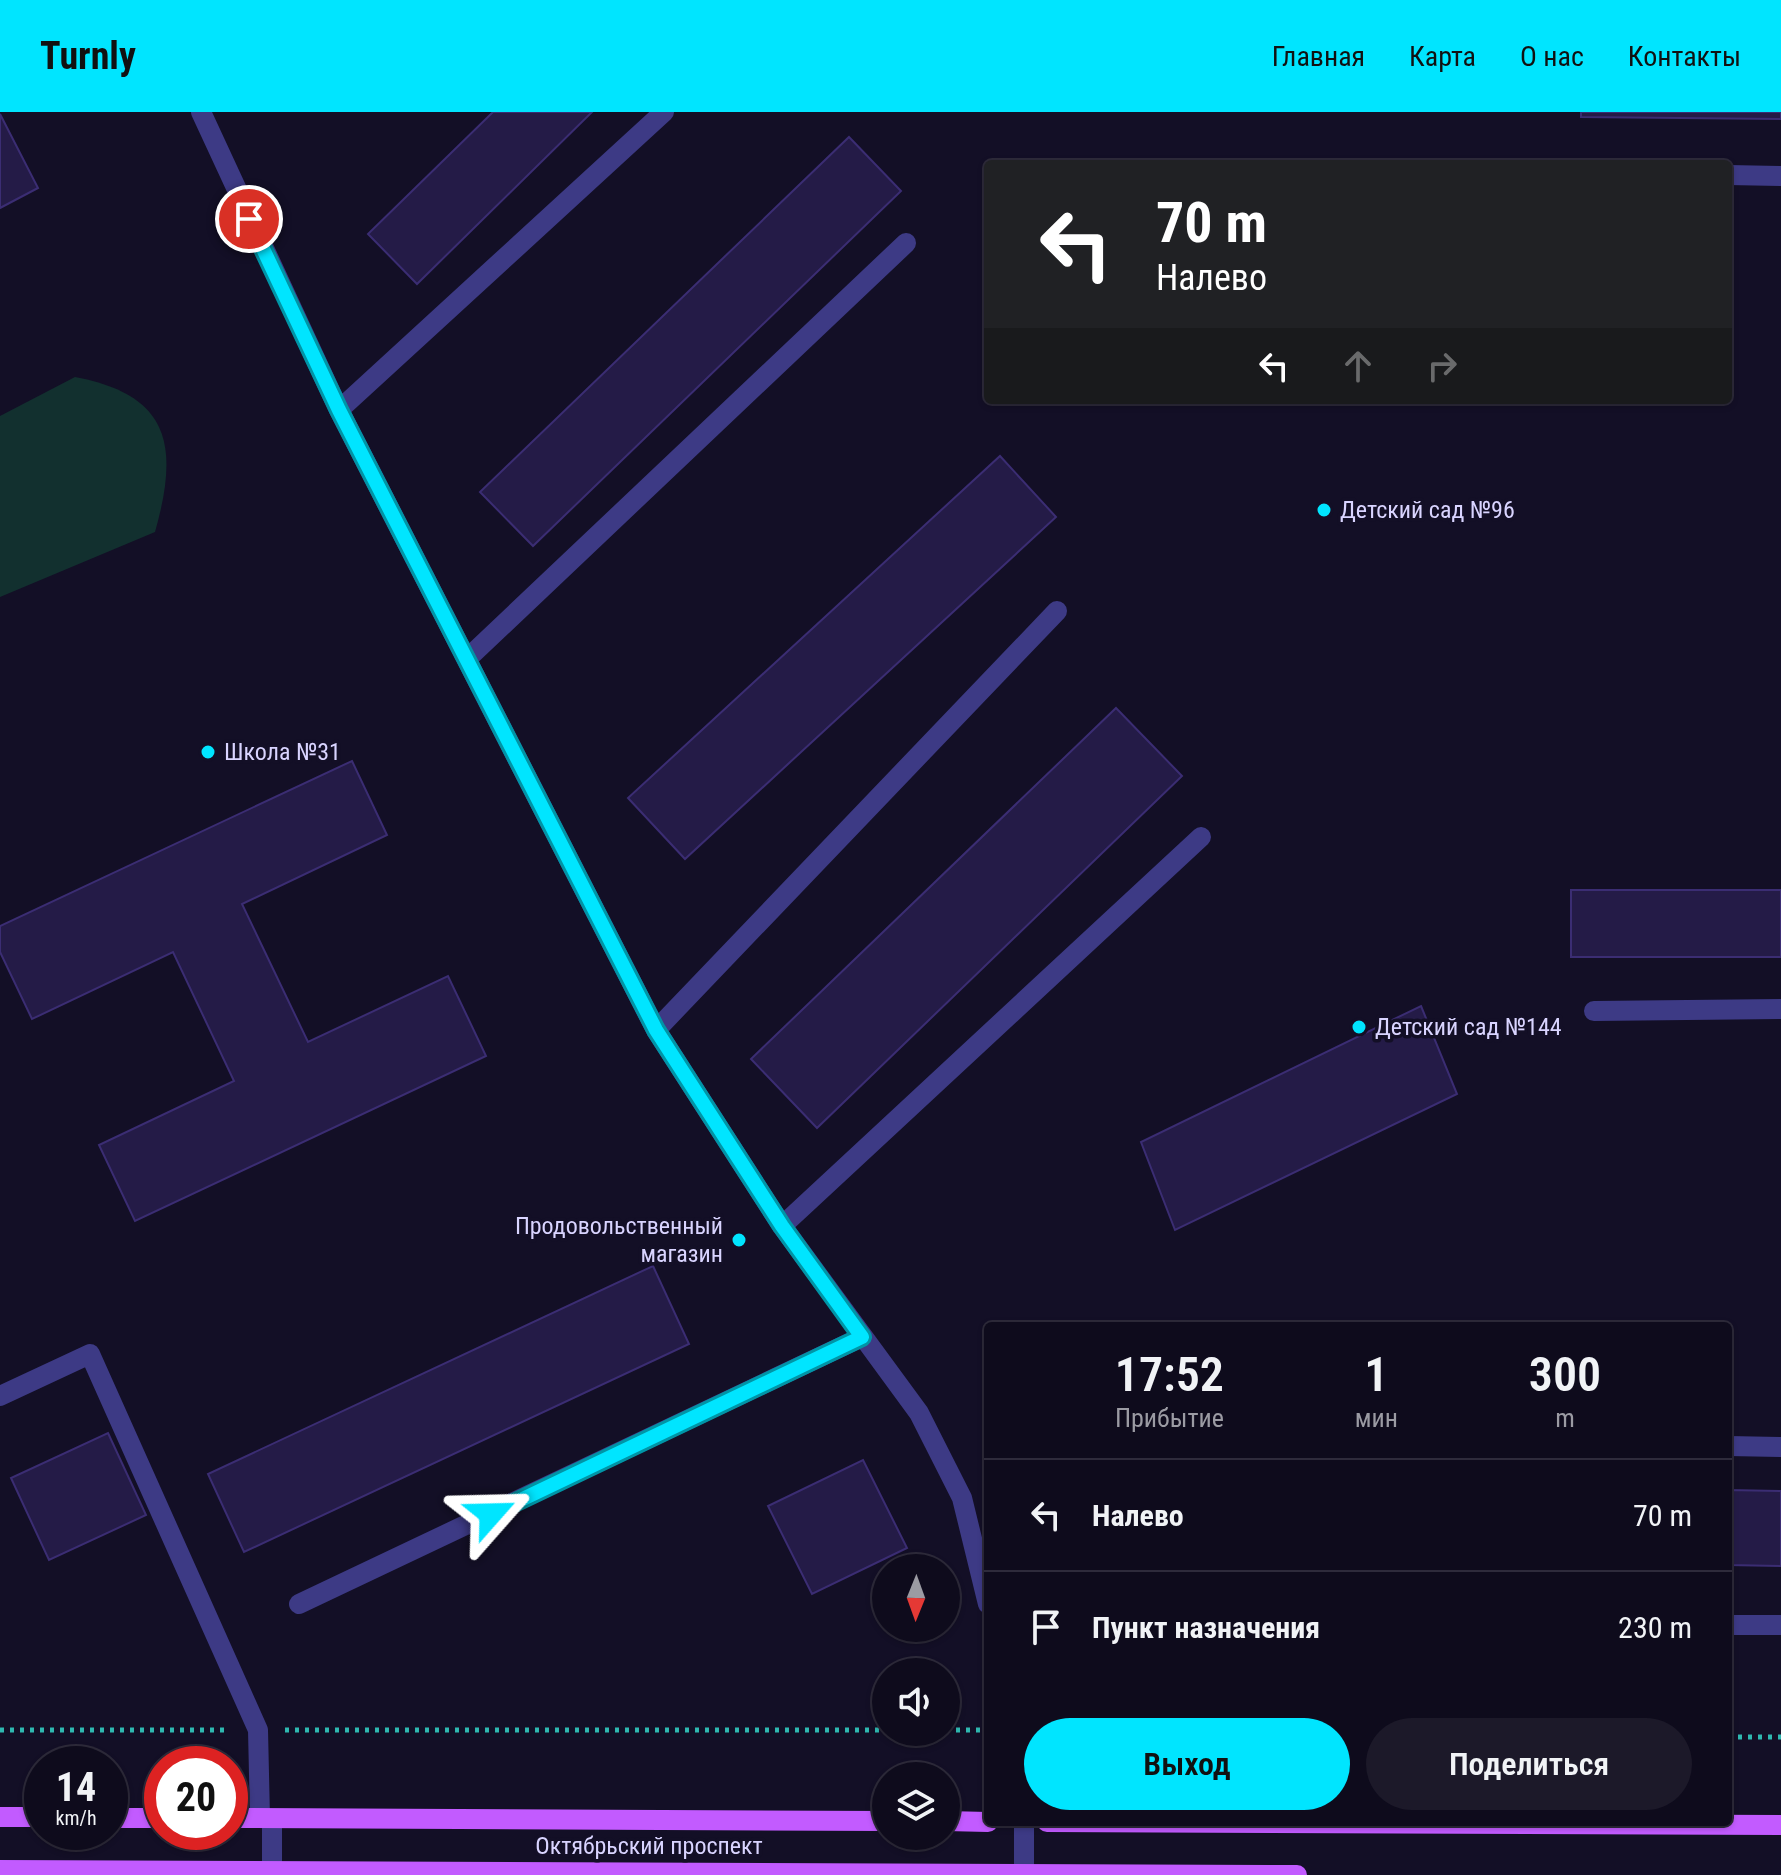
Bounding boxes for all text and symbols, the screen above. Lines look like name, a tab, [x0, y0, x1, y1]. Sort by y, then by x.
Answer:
text: Turnly	[40, 34, 136, 78]
text: Главная	[1272, 40, 1365, 73]
text: Карта	[1409, 40, 1476, 73]
text: О нас	[1520, 40, 1584, 73]
text: Контакты	[1628, 40, 1741, 73]
pin	[215, 185, 283, 253]
text: 70 m	[1156, 190, 1267, 256]
icon: left	[1024, 192, 1128, 296]
icon: arrive	[227, 197, 271, 241]
text: Налево	[1156, 257, 1267, 299]
icon: left	[1252, 344, 1296, 388]
icon: ahead	[1336, 344, 1380, 388]
icon: right	[1420, 344, 1464, 388]
place label: Детский сад №96	[1340, 496, 1515, 524]
marker: Детский сад №96	[1315, 501, 1333, 519]
place label: Школа №31	[224, 738, 341, 766]
marker: Школа №31	[199, 743, 217, 761]
place label: Детский сад №144	[1375, 1013, 1562, 1041]
marker: Детский сад №144	[1350, 1018, 1368, 1036]
place label: Продовольственный магазин	[515, 1212, 723, 1268]
marker: Продовольственный магазин	[730, 1231, 748, 1249]
text: 17:52	[1115, 1346, 1224, 1403]
text: 1	[1364, 1346, 1388, 1403]
text: 300	[1529, 1346, 1601, 1403]
text: Прибытие	[1115, 1403, 1224, 1433]
text: мин	[1355, 1403, 1398, 1433]
text: m	[1555, 1403, 1575, 1433]
position arrow	[449, 1472, 533, 1556]
icon: left	[1024, 1493, 1068, 1537]
text: Налево	[1092, 1498, 1184, 1533]
text: 70 m	[1633, 1498, 1692, 1533]
north arrow	[872, 1554, 960, 1642]
map controls	[872, 1554, 960, 1850]
icon: arrive	[1024, 1605, 1068, 1649]
text: Пункт назначения	[1092, 1610, 1320, 1645]
text: 230 m	[1618, 1610, 1692, 1645]
button: sound	[872, 1658, 960, 1746]
button: Выход	[1024, 1718, 1350, 1810]
button: Поделиться	[1366, 1718, 1692, 1810]
speed limit sign: 20	[144, 1746, 248, 1850]
button: layers	[872, 1762, 960, 1850]
text: 14	[56, 1764, 96, 1811]
text: km/h	[55, 1806, 97, 1830]
street label: Октябрьский проспект	[535, 1832, 763, 1860]

